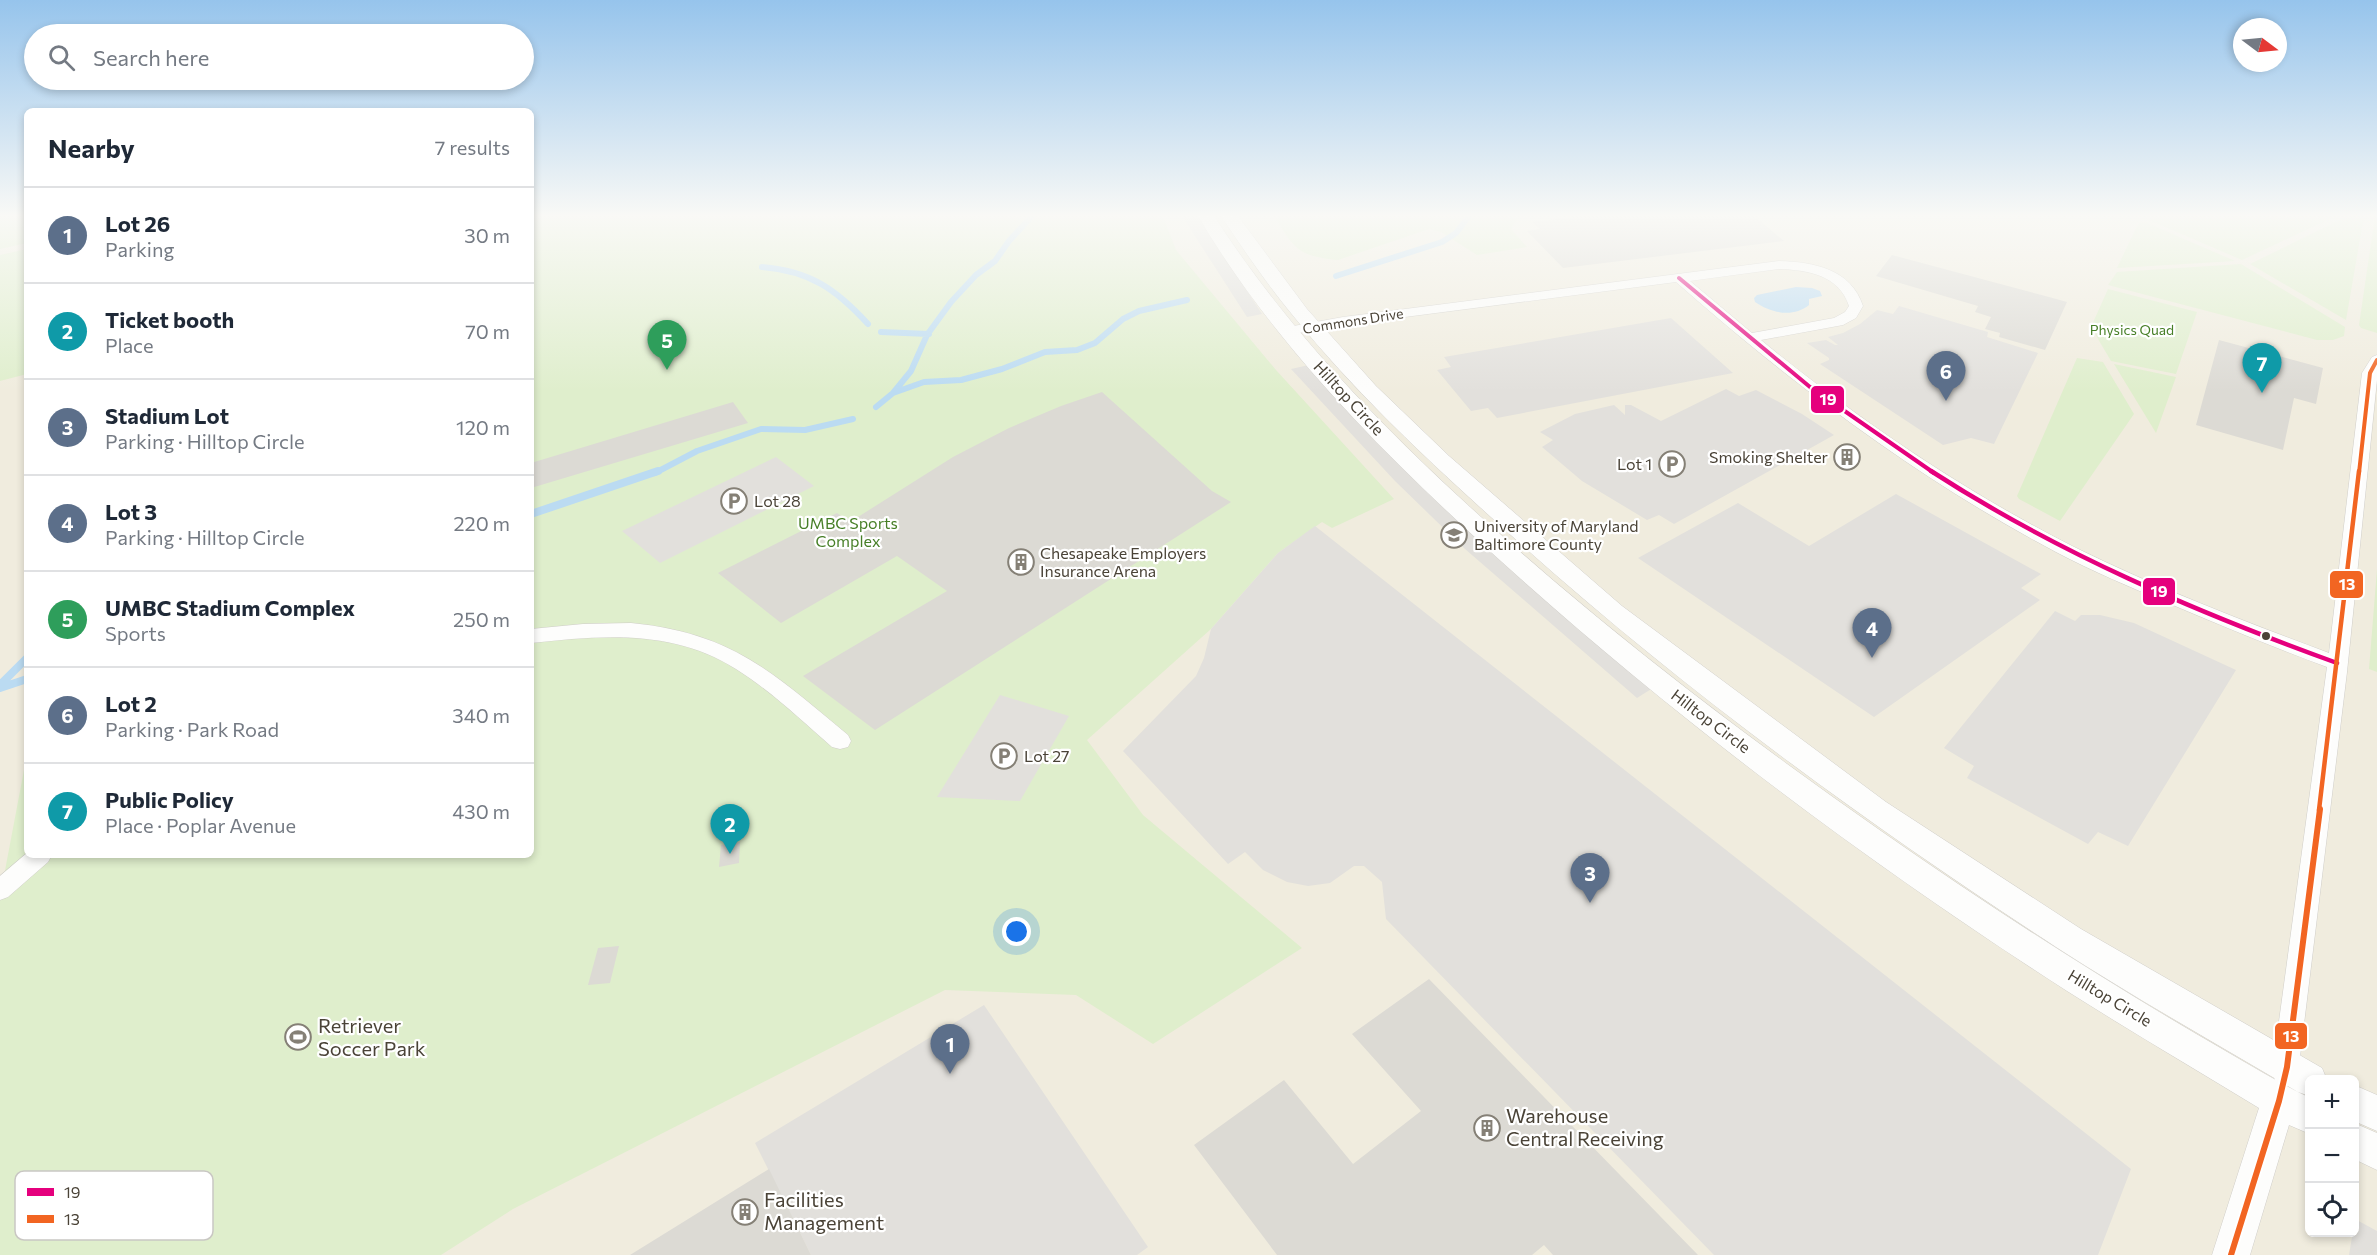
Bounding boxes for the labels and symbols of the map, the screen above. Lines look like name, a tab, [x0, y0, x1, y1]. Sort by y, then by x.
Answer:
north arrow	[2233, 18, 2287, 72]
street label: Commons Drive	[1301, 304, 1404, 337]
pin: 5	[648, 320, 686, 370]
park label: Physics Quad	[2090, 321, 2174, 338]
pin: 7	[2242, 344, 2282, 393]
pin: 6	[1926, 352, 1966, 401]
street label: Hilltop Circle	[1310, 357, 1388, 439]
line badge: 19	[1810, 385, 1845, 414]
text: 19	[1819, 389, 1837, 408]
building icon: Smoking Shelter	[1832, 442, 1862, 472]
place label: Smoking Shelter	[1709, 447, 1829, 466]
parking icon: Lot 1	[1657, 449, 1687, 479]
place label: Lot 1	[1617, 454, 1652, 473]
parking icon: Lot 28	[719, 486, 749, 516]
place label: Lot 28	[754, 491, 801, 510]
park label: UMBC Sports Complex	[798, 513, 898, 550]
place label: University of Maryland Baltimore County	[1474, 516, 1639, 553]
school or university icon: University of Maryland Baltimore County	[1439, 520, 1469, 550]
place label: Chesapeake Employers Insurance Arena	[1040, 543, 1206, 580]
building icon: Chesapeake Employers Insurance Arena	[1006, 547, 1036, 577]
line badge: 13	[2329, 570, 2364, 599]
text: 13	[2339, 574, 2355, 593]
line badge: 19	[2142, 577, 2176, 606]
text: 19	[2150, 581, 2168, 600]
pin: 4	[1852, 608, 1892, 658]
unlabelled marker	[2260, 630, 2272, 642]
street label: Hilltop Circle	[1668, 685, 1755, 757]
parking icon: Lot 27	[989, 741, 1019, 771]
place label: Lot 27	[1024, 746, 1070, 765]
pin: 2	[710, 804, 750, 854]
pin: 3	[1570, 854, 1610, 903]
your location	[1002, 917, 1031, 946]
street label: Hilltop Circle	[2065, 965, 2156, 1030]
place label: Retriever Soccer Park	[318, 1013, 426, 1060]
sports icon: Retriever Soccer Park	[283, 1022, 313, 1052]
line badge: 13	[2274, 1022, 2308, 1050]
pin: 1	[930, 1024, 970, 1074]
text: 13	[2283, 1026, 2299, 1045]
place label: Warehouse Central Receiving	[1506, 1103, 1664, 1150]
building icon: Warehouse Central Receiving	[1472, 1113, 1502, 1143]
legend	[15, 1171, 213, 1240]
text: 19	[64, 1182, 81, 1201]
place label: Facilities Management	[764, 1187, 884, 1234]
building icon: Facilities Management	[730, 1197, 760, 1227]
text: 13	[64, 1209, 80, 1228]

